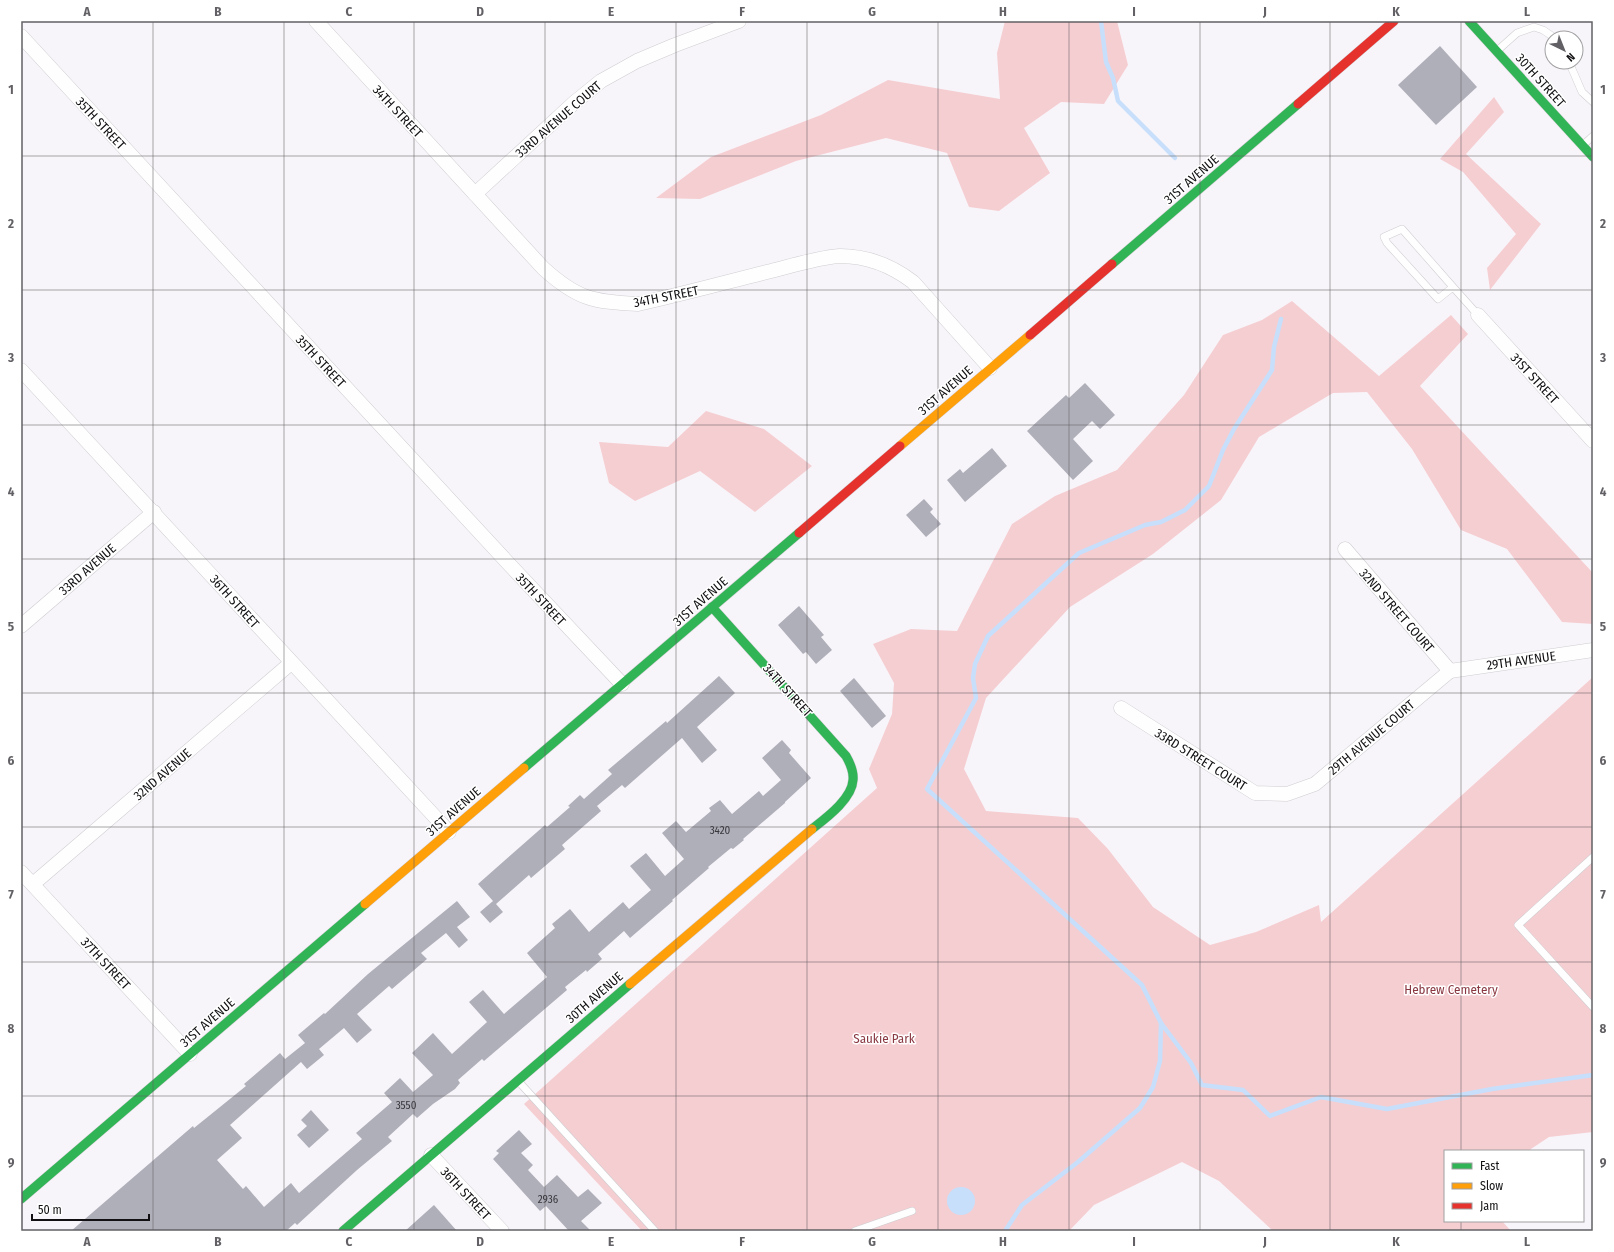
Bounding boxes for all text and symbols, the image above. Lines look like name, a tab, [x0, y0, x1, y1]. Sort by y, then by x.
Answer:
text: A	[82, 4, 91, 19]
text: B	[214, 4, 222, 19]
text: C	[346, 4, 353, 19]
text: D	[476, 4, 484, 19]
text: E	[608, 4, 614, 19]
text: F	[739, 4, 745, 19]
text: G	[868, 4, 876, 19]
text: H	[999, 4, 1007, 19]
text: I	[1132, 4, 1136, 19]
text: J	[1262, 4, 1267, 19]
text: K	[1392, 4, 1400, 19]
text: L	[1524, 4, 1530, 19]
north arrow	[1544, 30, 1584, 70]
text: N	[1564, 50, 1577, 64]
street label: 30TH STREET	[1513, 51, 1569, 110]
street label: 33RD AVENUE COURT	[512, 78, 604, 161]
text: 1	[8, 82, 14, 97]
street label: 34TH STREET	[370, 82, 426, 141]
text: 1	[1600, 82, 1606, 97]
street label: 35TH STREET	[73, 94, 129, 152]
street label: 31ST AVENUE	[1161, 152, 1221, 207]
text: 2	[7, 216, 14, 231]
text: 2	[1599, 216, 1606, 231]
street label: 34TH STREET	[632, 283, 700, 310]
street label: 35TH STREET	[293, 332, 349, 390]
text: 3	[7, 350, 14, 365]
street label: 31ST STREET	[1508, 350, 1562, 407]
text: 3	[1599, 350, 1606, 365]
street label: 31ST AVENUE	[915, 363, 975, 418]
text: 4	[8, 484, 15, 499]
text: 4	[1600, 484, 1607, 499]
street label: 33RD AVENUE	[56, 541, 119, 598]
street label: 32ND STREET COURT	[1356, 566, 1437, 655]
street label: 35TH STREET	[513, 570, 569, 628]
street label: 36TH STREET	[207, 572, 262, 631]
street label: 31ST AVENUE	[670, 574, 730, 629]
text: 5	[8, 619, 14, 634]
text: 5	[1600, 619, 1606, 634]
street label: 29TH AVENUE	[1486, 648, 1557, 673]
street label: 34TH STREET	[760, 661, 815, 720]
street label: 29TH AVENUE COURT	[1325, 697, 1417, 778]
street label: 33RD STREET COURT	[1152, 725, 1249, 794]
street label: 32ND AVENUE	[131, 745, 194, 803]
text: 6	[8, 753, 15, 768]
text: 6	[1600, 753, 1607, 768]
street label: 31ST AVENUE	[423, 784, 483, 839]
house number: 3420	[710, 824, 731, 837]
text: 7	[8, 887, 14, 902]
text: 7	[1600, 887, 1606, 902]
street label: 37TH STREET	[78, 934, 133, 992]
street label: 30TH AVENUE	[563, 969, 626, 1026]
park label: Hebrew Cemetery	[1404, 982, 1498, 997]
street label: 31ST AVENUE	[177, 995, 237, 1050]
text: 8	[8, 1021, 15, 1036]
text: 8	[1600, 1021, 1607, 1036]
park label: Saukie Park	[853, 1031, 916, 1046]
house number: 3550	[396, 1099, 417, 1112]
legend	[1444, 1150, 1584, 1222]
text: 9	[8, 1155, 15, 1170]
text: 9	[1600, 1155, 1607, 1170]
text: Fast	[1480, 1159, 1499, 1173]
street label: 36TH STREET	[438, 1164, 494, 1223]
text: Slow	[1480, 1179, 1503, 1193]
house number: 2936	[538, 1193, 559, 1206]
scale bar	[32, 1196, 149, 1222]
text: Jam	[1480, 1199, 1498, 1213]
text: 50 m	[38, 1203, 62, 1217]
text: A	[82, 1234, 91, 1249]
text: B	[214, 1234, 222, 1249]
text: C	[346, 1234, 353, 1249]
text: D	[476, 1234, 484, 1249]
text: E	[608, 1234, 614, 1249]
text: F	[739, 1234, 745, 1249]
text: G	[868, 1234, 876, 1249]
text: H	[999, 1234, 1007, 1249]
text: I	[1132, 1234, 1136, 1249]
text: J	[1262, 1234, 1267, 1249]
text: K	[1392, 1234, 1400, 1249]
text: L	[1524, 1234, 1530, 1249]

